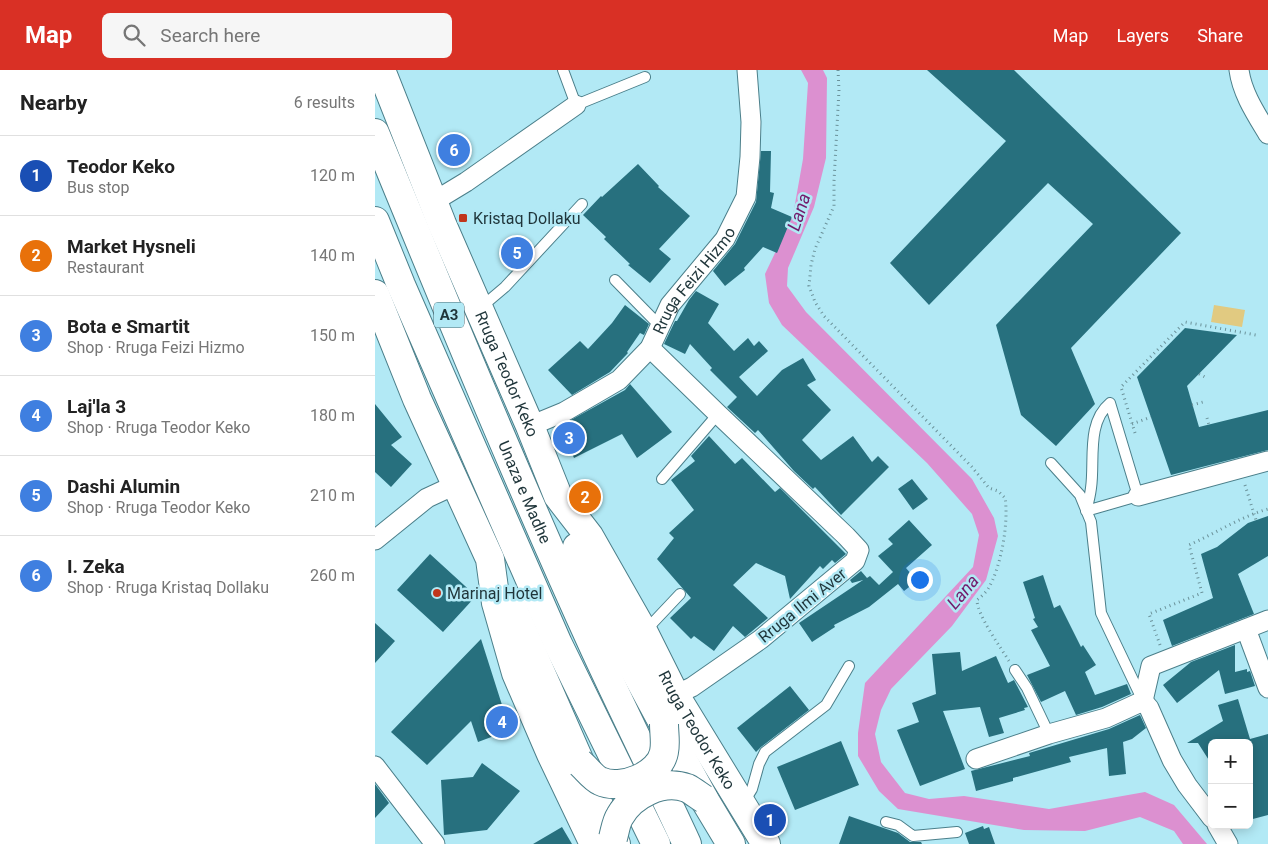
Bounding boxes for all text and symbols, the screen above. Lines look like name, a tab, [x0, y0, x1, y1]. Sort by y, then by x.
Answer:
search box	[102, 13, 452, 58]
text: Map	[25, 21, 72, 49]
icon: search	[120, 21, 148, 49]
text: Search here	[160, 24, 260, 47]
text: Map	[1053, 25, 1088, 46]
text: Layers	[1116, 25, 1169, 46]
text: Share	[1197, 25, 1243, 46]
text: Nearby	[20, 91, 87, 115]
text: 6 results	[294, 93, 355, 112]
pin: 6	[438, 131, 470, 169]
text: Teodor Keko	[67, 155, 175, 178]
text: 1	[31, 166, 41, 185]
text: 120 m	[310, 166, 355, 185]
text: Bus stop	[67, 178, 129, 197]
water label: Lana	[783, 191, 814, 233]
place label: Kristaq Dollaku	[473, 209, 581, 228]
marker: Kristaq Dollaku	[457, 212, 469, 224]
street label: Rruga Feizi Hizmo	[649, 224, 739, 337]
pin: 5	[501, 234, 533, 272]
text: Market Hysneli	[67, 235, 196, 258]
text: 2	[31, 246, 41, 265]
text: 140 m	[310, 246, 355, 265]
text: Restaurant	[67, 258, 144, 277]
road number: A3	[434, 302, 464, 328]
street label: Rruga Teodor Keko	[471, 308, 542, 439]
text: Bota e Smartit	[67, 315, 190, 338]
text: 3	[31, 326, 41, 345]
text: 150 m	[310, 326, 355, 345]
text: Shop · Rruga Feizi Hizmo	[67, 338, 245, 357]
text: Laj'la 3	[67, 395, 126, 418]
text: 4	[31, 406, 41, 425]
text: 180 m	[310, 406, 355, 425]
text: Shop · Rruga Teodor Keko	[67, 418, 250, 437]
pin: 3	[553, 419, 585, 457]
street label: Unaza e Madhe	[494, 438, 555, 546]
text: Dashi Alumin	[67, 475, 180, 498]
pin: 2	[569, 478, 601, 516]
text: 5	[31, 486, 41, 505]
text: 210 m	[310, 486, 355, 505]
text: Shop · Rruga Teodor Keko	[67, 498, 250, 517]
text: I. Zeka	[67, 555, 125, 578]
street label: Rruga Ilmi Aver	[755, 564, 851, 647]
text: 6	[31, 566, 41, 585]
text: 260 m	[310, 566, 355, 585]
your location	[907, 567, 933, 593]
water label: Lana	[942, 570, 983, 613]
text: Shop · Rruga Kristaq Dollaku	[67, 578, 269, 597]
place label: Marinaj Hotel	[447, 584, 542, 603]
marker: Marinaj Hotel	[431, 587, 443, 599]
street label: Rruga Teodor Keko	[654, 667, 739, 793]
pin: 4	[486, 703, 518, 741]
map controls	[1208, 739, 1253, 829]
button: +	[1208, 739, 1253, 784]
button: −	[1208, 784, 1253, 829]
pin: 1	[754, 801, 786, 839]

